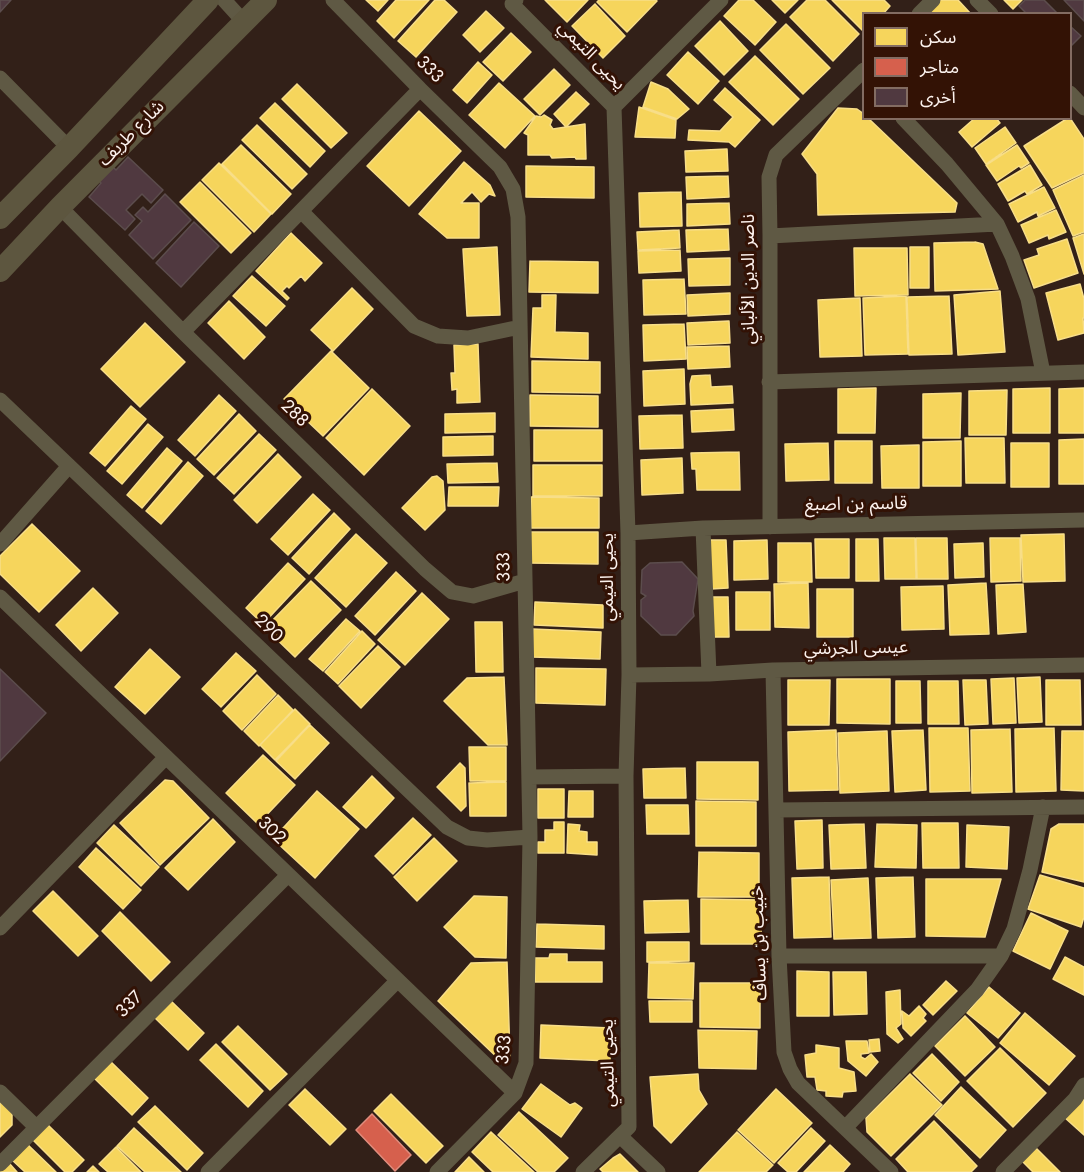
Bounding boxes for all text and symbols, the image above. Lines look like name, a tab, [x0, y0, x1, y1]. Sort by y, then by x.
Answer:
legend	[862, 12, 1072, 120]
street label: يحيى التيمي	[553, 17, 629, 95]
text: سكن	[920, 24, 956, 50]
street label: 333	[411, 52, 447, 88]
text: متاجر	[920, 54, 959, 80]
text: أخرى	[920, 84, 956, 110]
street label: شارع طريف	[95, 97, 169, 171]
street label: ناصر الدين الألباني	[739, 214, 761, 344]
street label: 288	[276, 396, 312, 432]
street label: قاسم بن اصبغ	[805, 493, 907, 517]
street label: يحيى التيمي	[598, 533, 620, 621]
street label: 333	[494, 552, 516, 582]
street label: 290	[249, 610, 287, 648]
street label: عيسى الجرشي	[804, 637, 908, 661]
street label: 302	[252, 813, 290, 849]
street label: خبيب بن يساف	[747, 885, 773, 1001]
street label: 337	[112, 987, 148, 1023]
street label: يحيى التيمي	[597, 1019, 621, 1107]
street label: 333	[493, 1034, 517, 1066]

